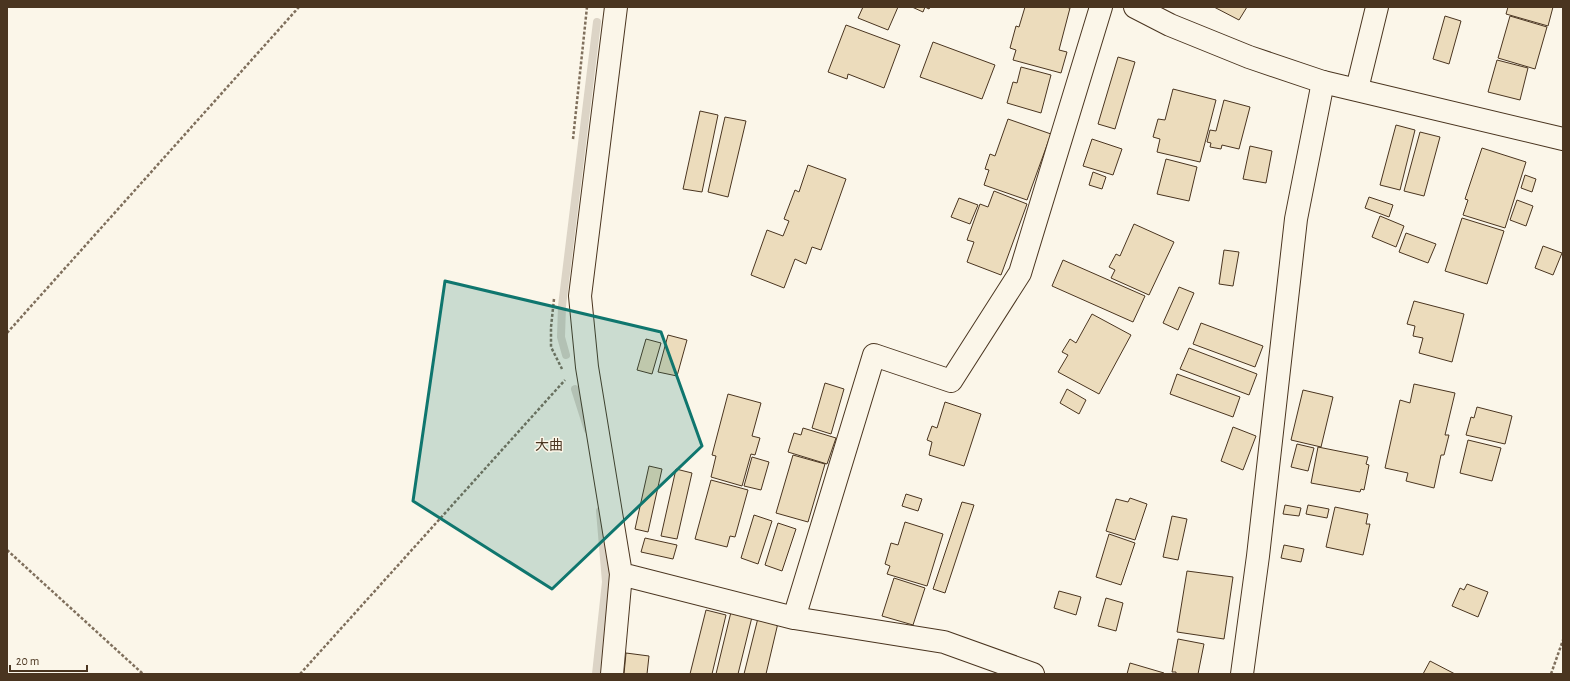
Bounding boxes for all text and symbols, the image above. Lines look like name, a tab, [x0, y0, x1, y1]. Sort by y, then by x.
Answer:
district label: 大曲	[535, 438, 563, 453]
scale bar	[10, 647, 87, 673]
text: 20 m	[16, 655, 39, 667]

